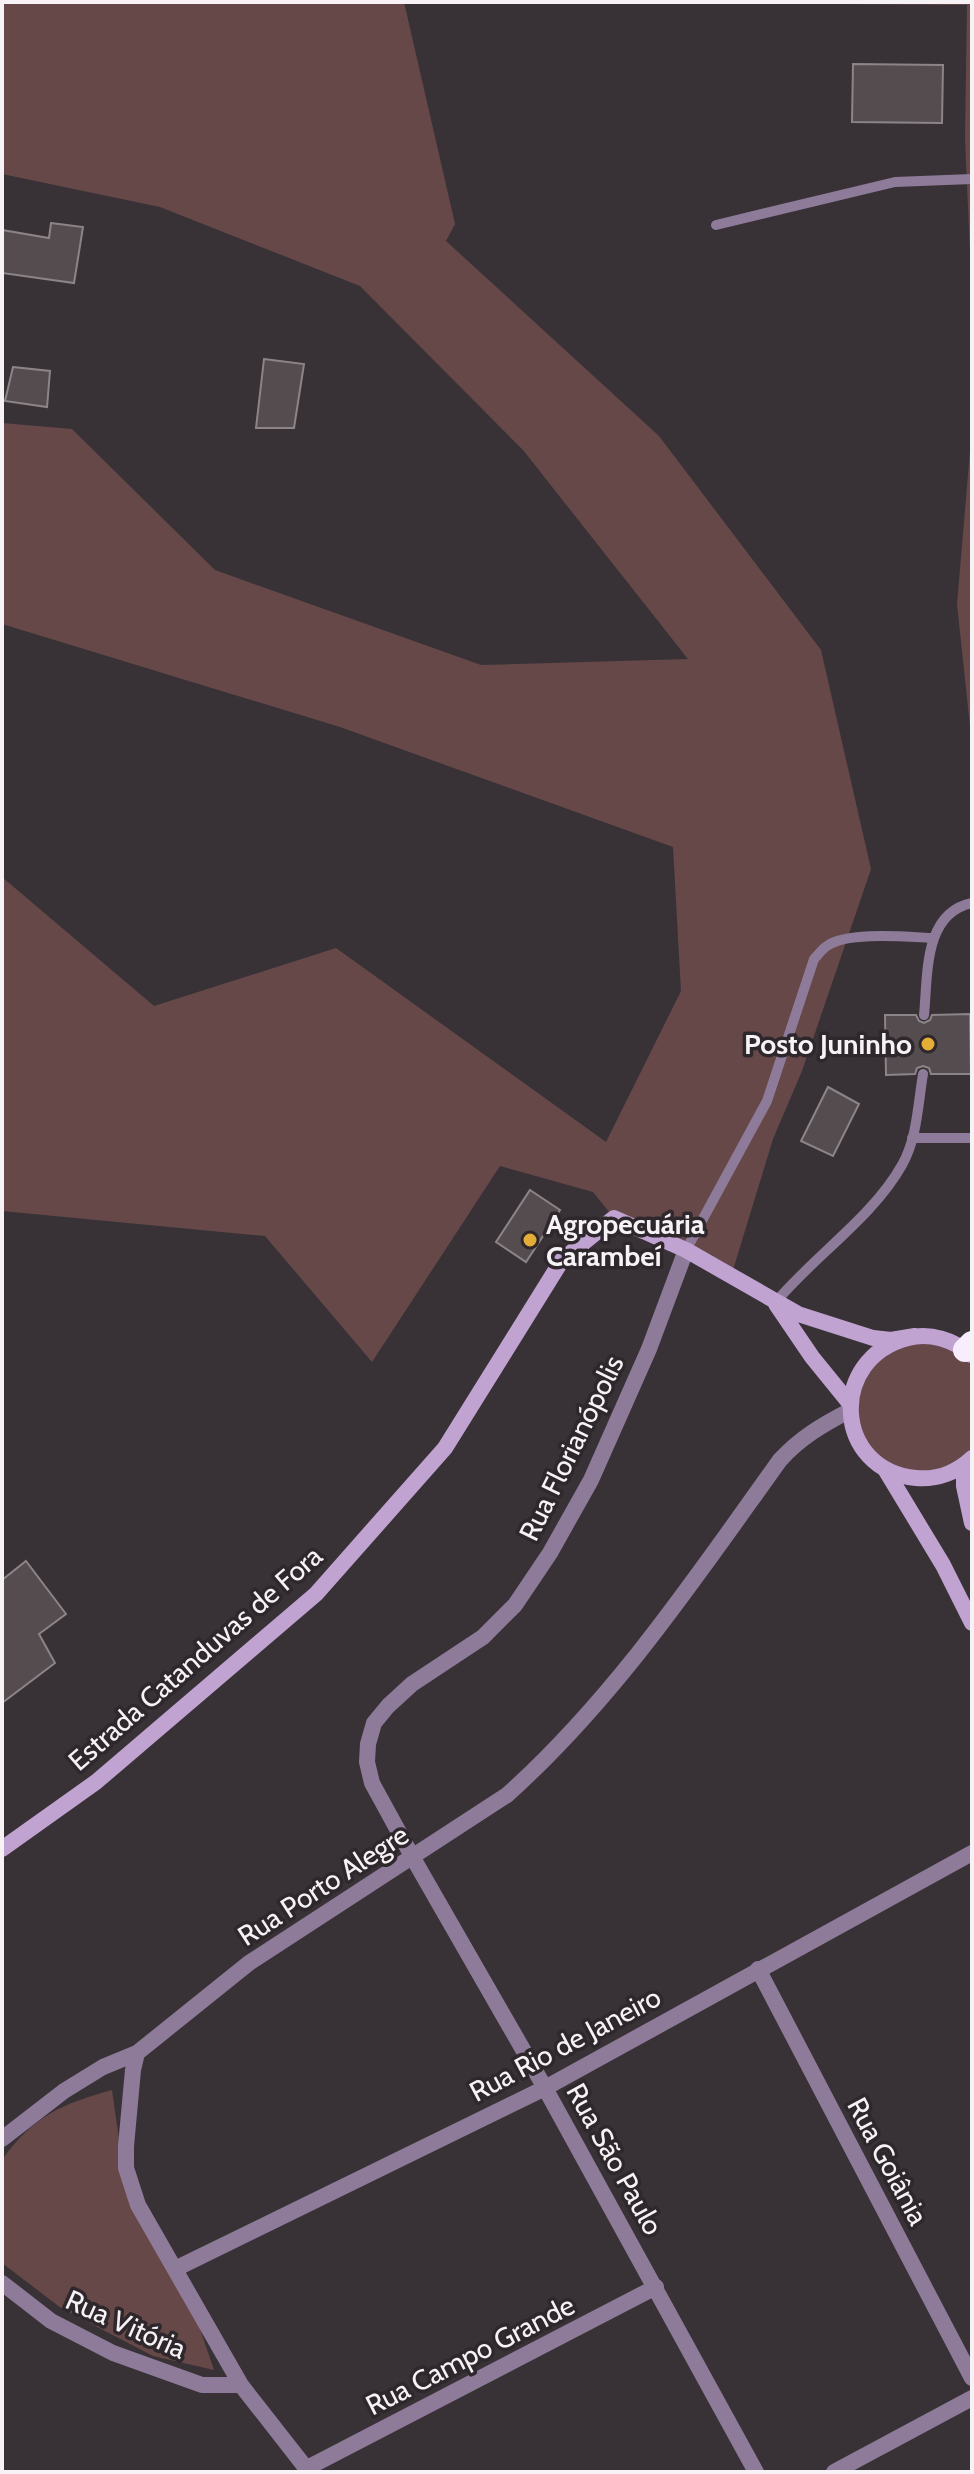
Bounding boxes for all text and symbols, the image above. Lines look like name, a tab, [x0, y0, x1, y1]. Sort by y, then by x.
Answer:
place label: Posto Juninho	[744, 1027, 912, 1061]
marker: Posto Juninho	[919, 1035, 937, 1053]
place label: Agropecuária Carambeí	[546, 1207, 705, 1273]
marker: Agropecuária Carambeí	[521, 1231, 539, 1249]
street label: Rua Florianópolis	[511, 1350, 631, 1546]
street label: Estrada Catanduvas de Fora	[61, 1538, 329, 1777]
street label: Rua Porto Alegre	[231, 1817, 415, 1953]
street label: Rua Rio de Janeiro	[464, 1979, 666, 2109]
street label: Rua São Paulo	[559, 2077, 671, 2241]
street label: Rua Goiânia	[840, 2091, 936, 2231]
street label: Rua Vitória	[61, 2282, 192, 2366]
street label: Rua Campo Grande	[360, 2288, 580, 2422]

